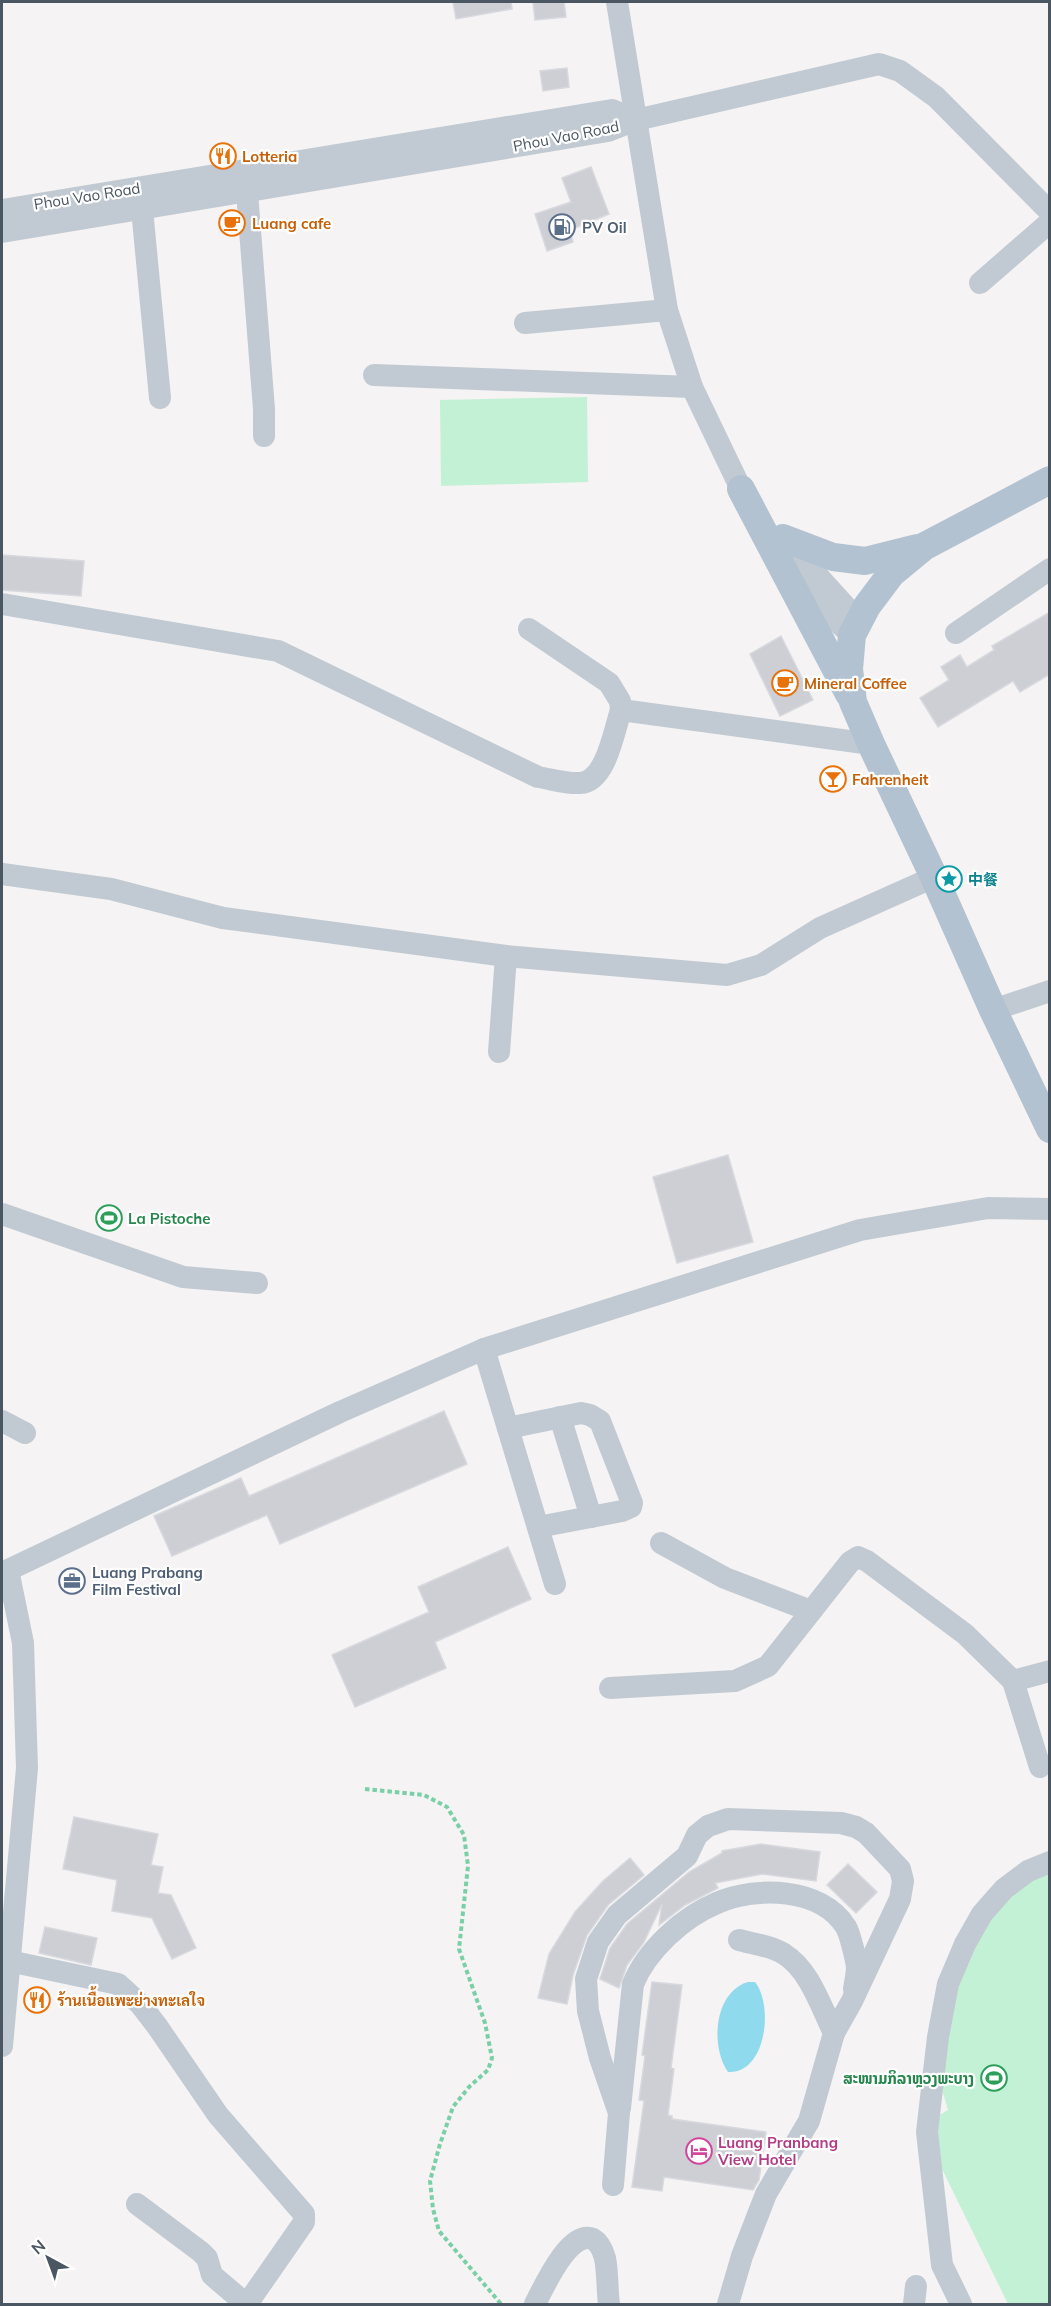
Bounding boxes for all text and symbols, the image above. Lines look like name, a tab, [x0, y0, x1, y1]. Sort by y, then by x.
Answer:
street label: Phou Vao Road	[511, 116, 621, 156]
restaurant icon: Lotteria	[208, 141, 238, 171]
place label: Lotteria	[242, 147, 297, 166]
street label: Phou Vao Road	[32, 178, 142, 214]
cafe icon: Luang cafe	[217, 208, 247, 238]
fuel station icon: PV Oil	[547, 212, 577, 242]
place label: Luang cafe	[252, 214, 331, 233]
place label: PV Oil	[582, 218, 627, 237]
cafe icon: Mineral Coffee	[770, 668, 800, 698]
place label: Mineral Coffee	[804, 674, 907, 693]
bar icon: Fahrenheit	[818, 764, 848, 794]
place label: Fahrenheit	[852, 770, 929, 789]
place icon: 中餐	[934, 864, 964, 894]
place label: 中餐	[968, 870, 998, 889]
sports icon: La Pistoche	[94, 1203, 124, 1233]
place label: La Pistoche	[128, 1209, 210, 1228]
place label: Luang Prabang Film Festival	[92, 1563, 203, 1599]
office icon: Luang Prabang Film Festival	[57, 1566, 87, 1596]
restaurant icon: ร้านเนื้อแพะย่างทะเลใจ	[22, 1985, 52, 2015]
place label: ร้านเนื้อแพะย่างทะเลใจ	[57, 1986, 205, 2010]
sports icon: ສະໜາມກິລາຫຼວງພະບາງ	[979, 2063, 1009, 2093]
place label: ສະໜາມກິລາຫຼວງພະບາງ	[843, 2069, 974, 2088]
place label: Luang Pranbang View Hotel	[717, 2133, 838, 2169]
hotel icon: Luang Pranbang View Hotel	[684, 2136, 714, 2166]
north arrow	[18, 2228, 78, 2288]
text: N	[27, 2235, 49, 2258]

